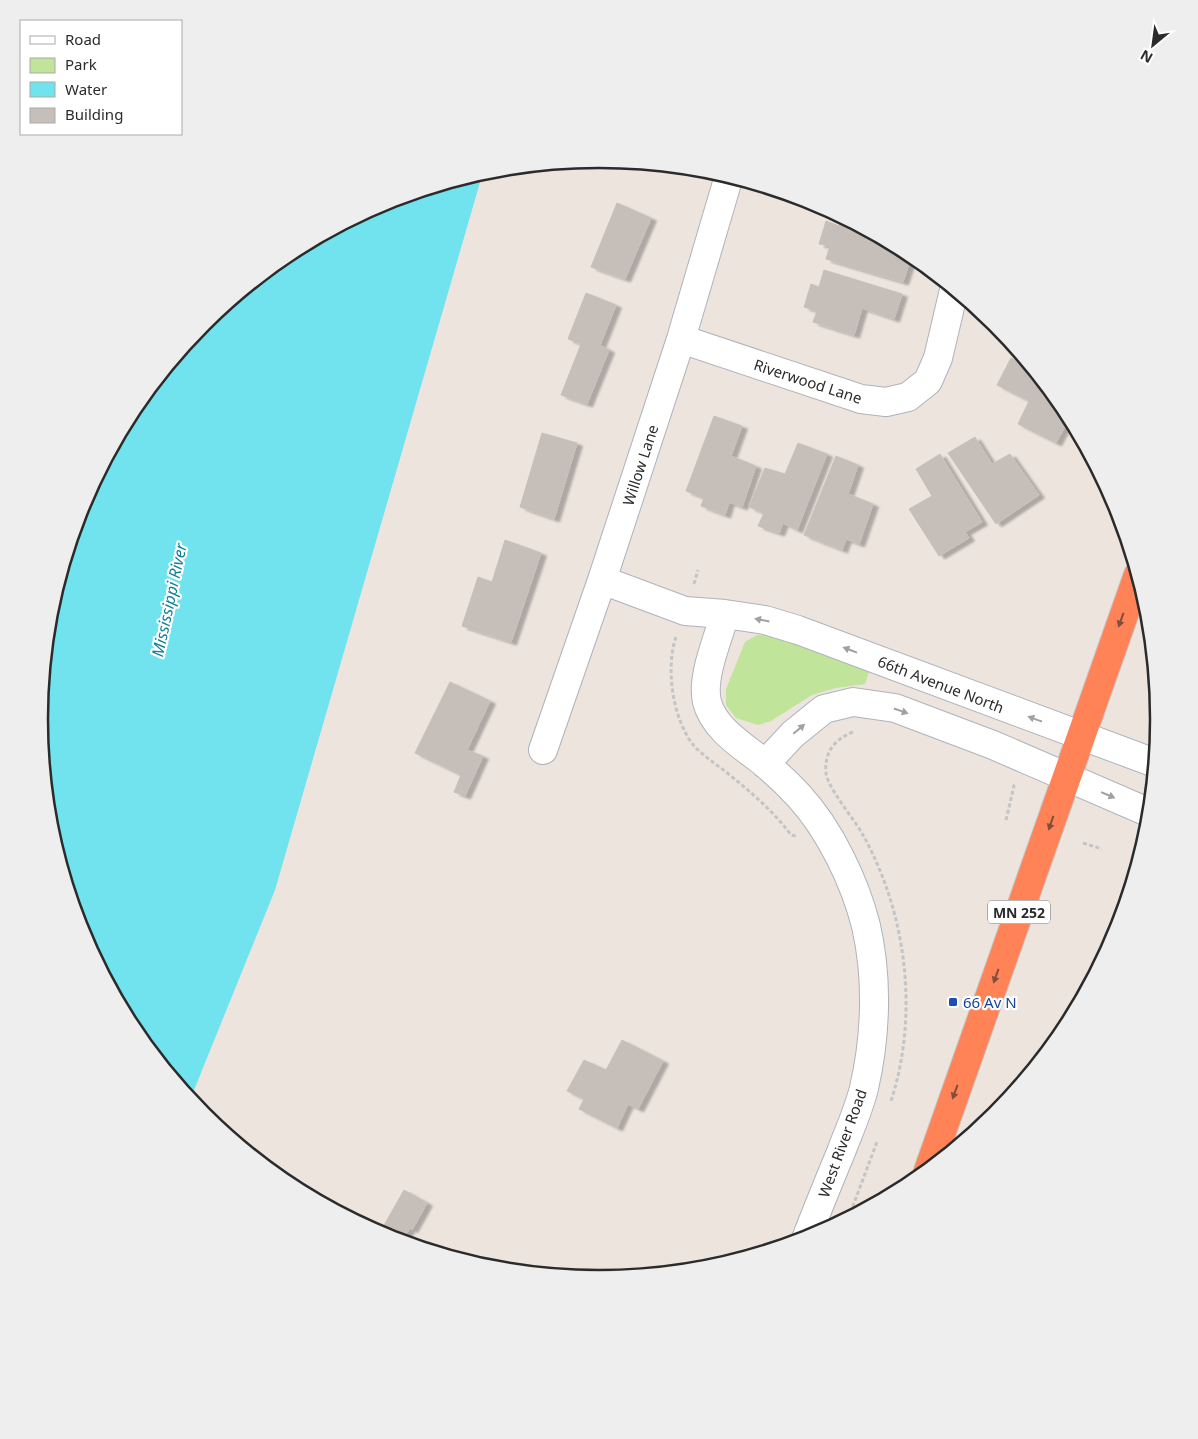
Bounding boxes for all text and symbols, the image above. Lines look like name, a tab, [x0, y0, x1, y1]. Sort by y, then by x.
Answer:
legend	[20, 20, 182, 135]
north arrow	[1128, 20, 1178, 70]
text: Road	[65, 29, 101, 49]
text: N	[1137, 46, 1156, 68]
text: Park	[65, 54, 97, 74]
text: Water	[65, 79, 107, 99]
text: Building	[65, 104, 123, 124]
street label: Riverwood Lane	[751, 354, 865, 408]
street label: Willow Lane	[618, 422, 662, 508]
water label: Mississippi River	[146, 541, 192, 659]
one-way arrow	[1117, 613, 1124, 628]
one-way arrow	[754, 616, 770, 624]
one-way arrow	[842, 646, 857, 654]
street label: 66th Avenue North	[875, 651, 1007, 717]
one-way arrow	[894, 707, 909, 715]
one-way arrow	[1027, 715, 1042, 723]
one-way arrow	[793, 724, 806, 735]
one-way arrow	[1101, 792, 1115, 800]
one-way arrow	[1046, 816, 1054, 831]
road number: MN 252	[988, 900, 1050, 924]
one-way arrow	[992, 969, 999, 984]
place label: 66 Av N	[963, 992, 1017, 1012]
marker: 66 Av N	[947, 996, 959, 1008]
one-way arrow	[951, 1085, 959, 1100]
street label: West River Road	[813, 1086, 871, 1200]

